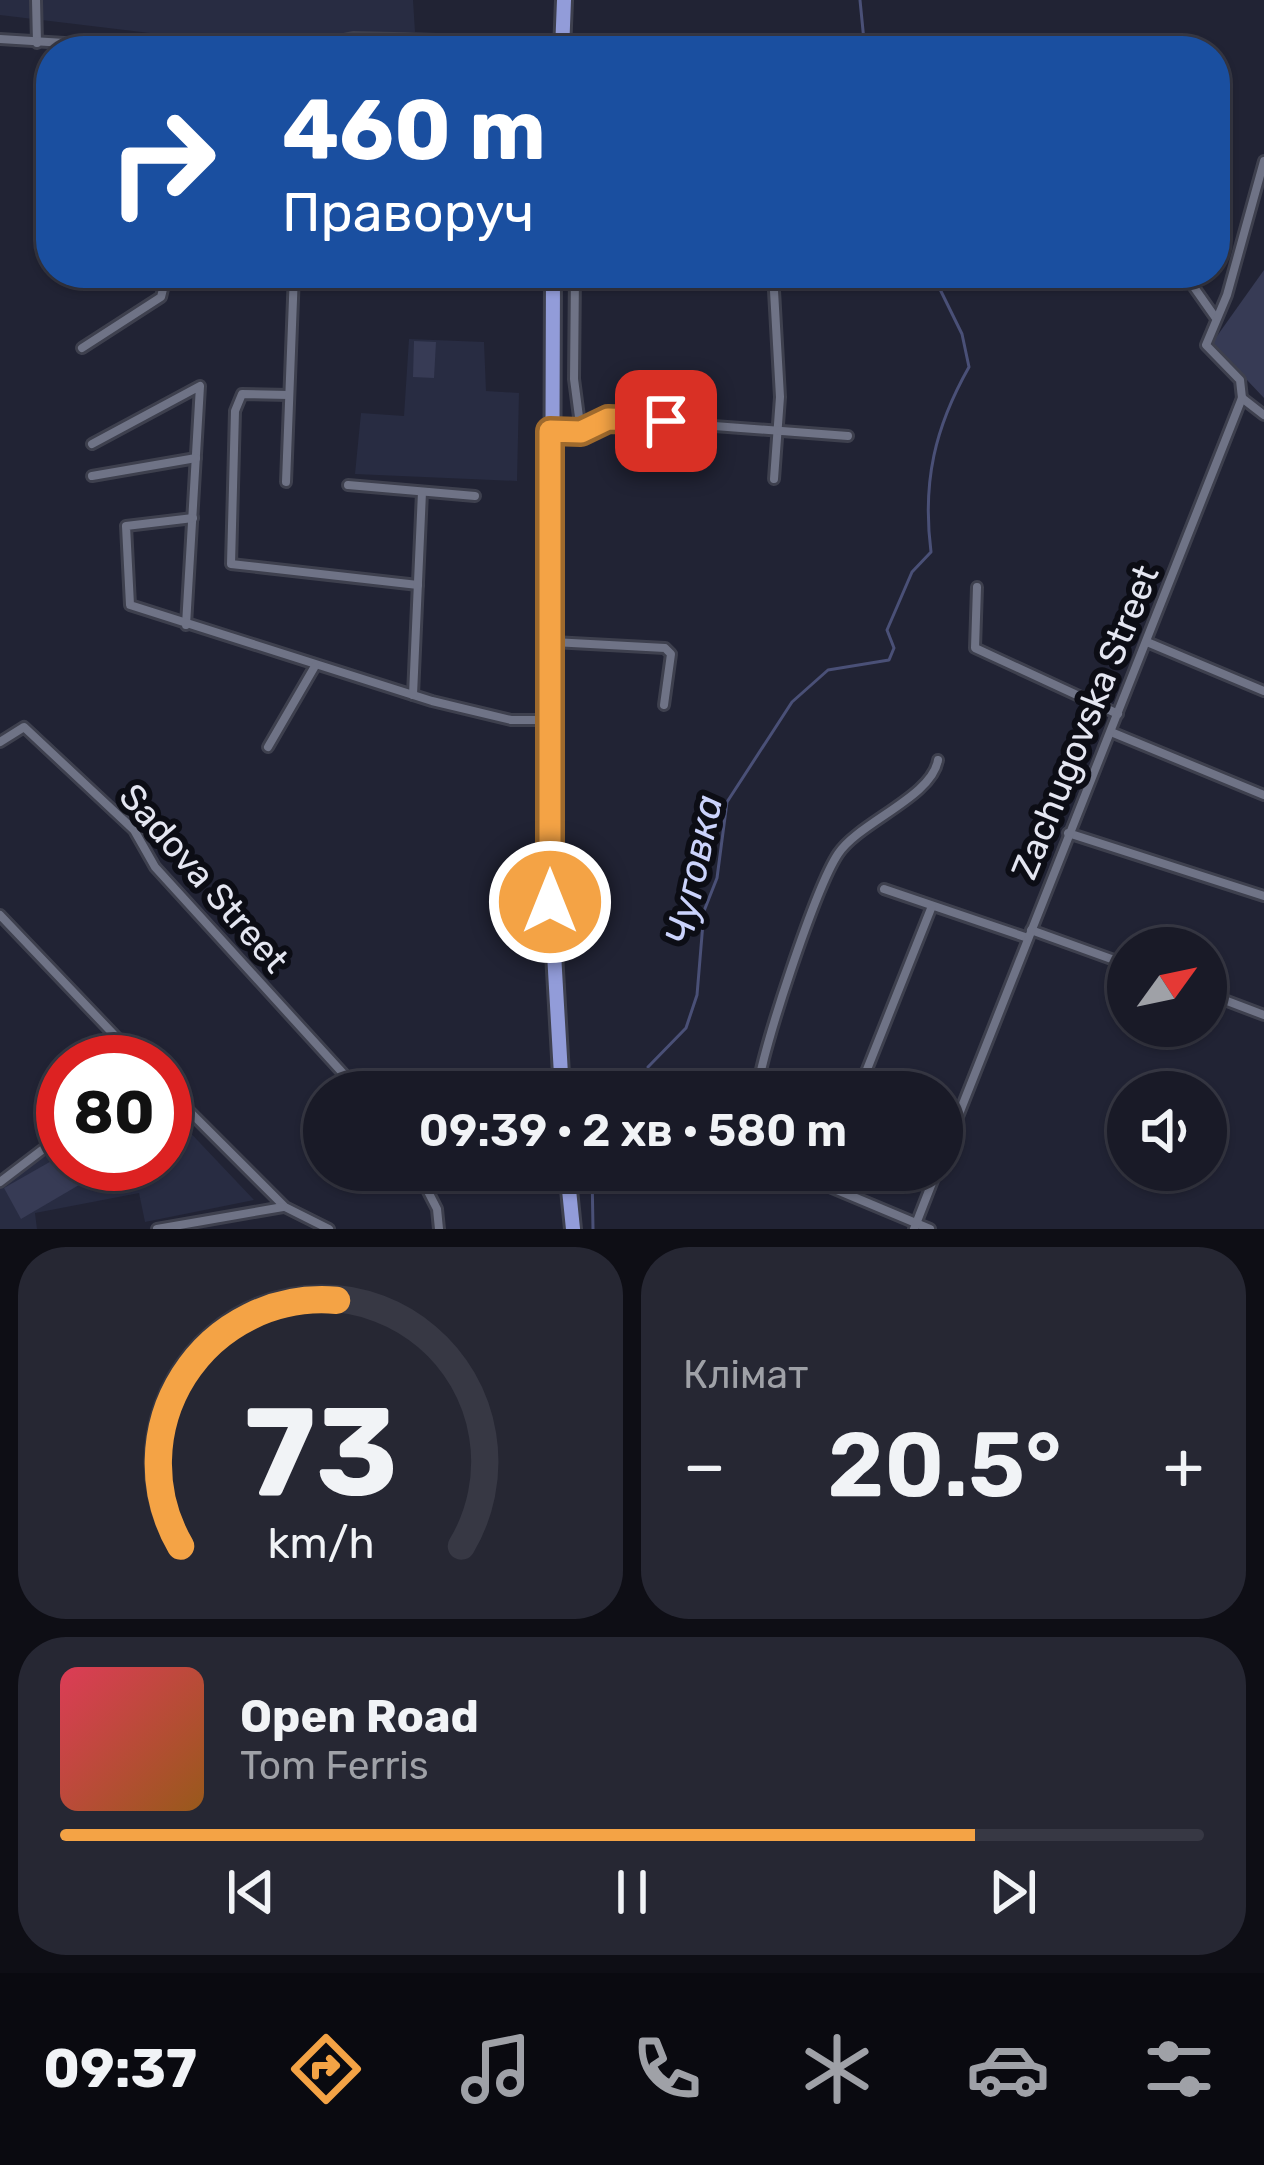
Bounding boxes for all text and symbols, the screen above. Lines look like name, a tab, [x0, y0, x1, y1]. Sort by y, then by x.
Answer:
text: 460 m	[282, 80, 546, 180]
icon: right	[84, 84, 240, 240]
text: Праворуч	[282, 181, 534, 245]
pin	[615, 370, 717, 472]
icon: arrive	[633, 388, 699, 454]
street label: Zachugovska Street	[1002, 559, 1168, 885]
street label: Sadova Street	[110, 775, 298, 981]
water label: Чуговка	[656, 791, 732, 949]
position arrow	[487, 839, 613, 965]
north arrow	[1107, 927, 1227, 1047]
map controls	[1107, 927, 1227, 1191]
speed limit sign: 80	[36, 1035, 192, 1191]
button: sound	[1107, 1071, 1227, 1191]
text: 09:39 · 2 хв · 580 m	[419, 1104, 847, 1157]
text: Клімат	[683, 1352, 808, 1398]
text: 73	[244, 1378, 397, 1526]
text: 20.5°	[827, 1412, 1062, 1519]
text: −	[683, 1426, 726, 1505]
text: +	[1163, 1426, 1204, 1505]
text: km/h	[267, 1518, 374, 1569]
text: Open Road	[240, 1690, 479, 1743]
text: Tom Ferris	[240, 1743, 429, 1789]
icon: previous	[218, 1859, 284, 1925]
icon: pause	[599, 1859, 665, 1925]
icon: next	[980, 1859, 1046, 1925]
icon: directions	[284, 2027, 368, 2111]
icon: music	[454, 2027, 538, 2111]
icon: phone	[625, 2027, 709, 2111]
icon: climate	[795, 2027, 879, 2111]
icon: car	[966, 2027, 1050, 2111]
icon: filters	[1137, 2027, 1221, 2111]
text: 09:37	[43, 2037, 197, 2101]

